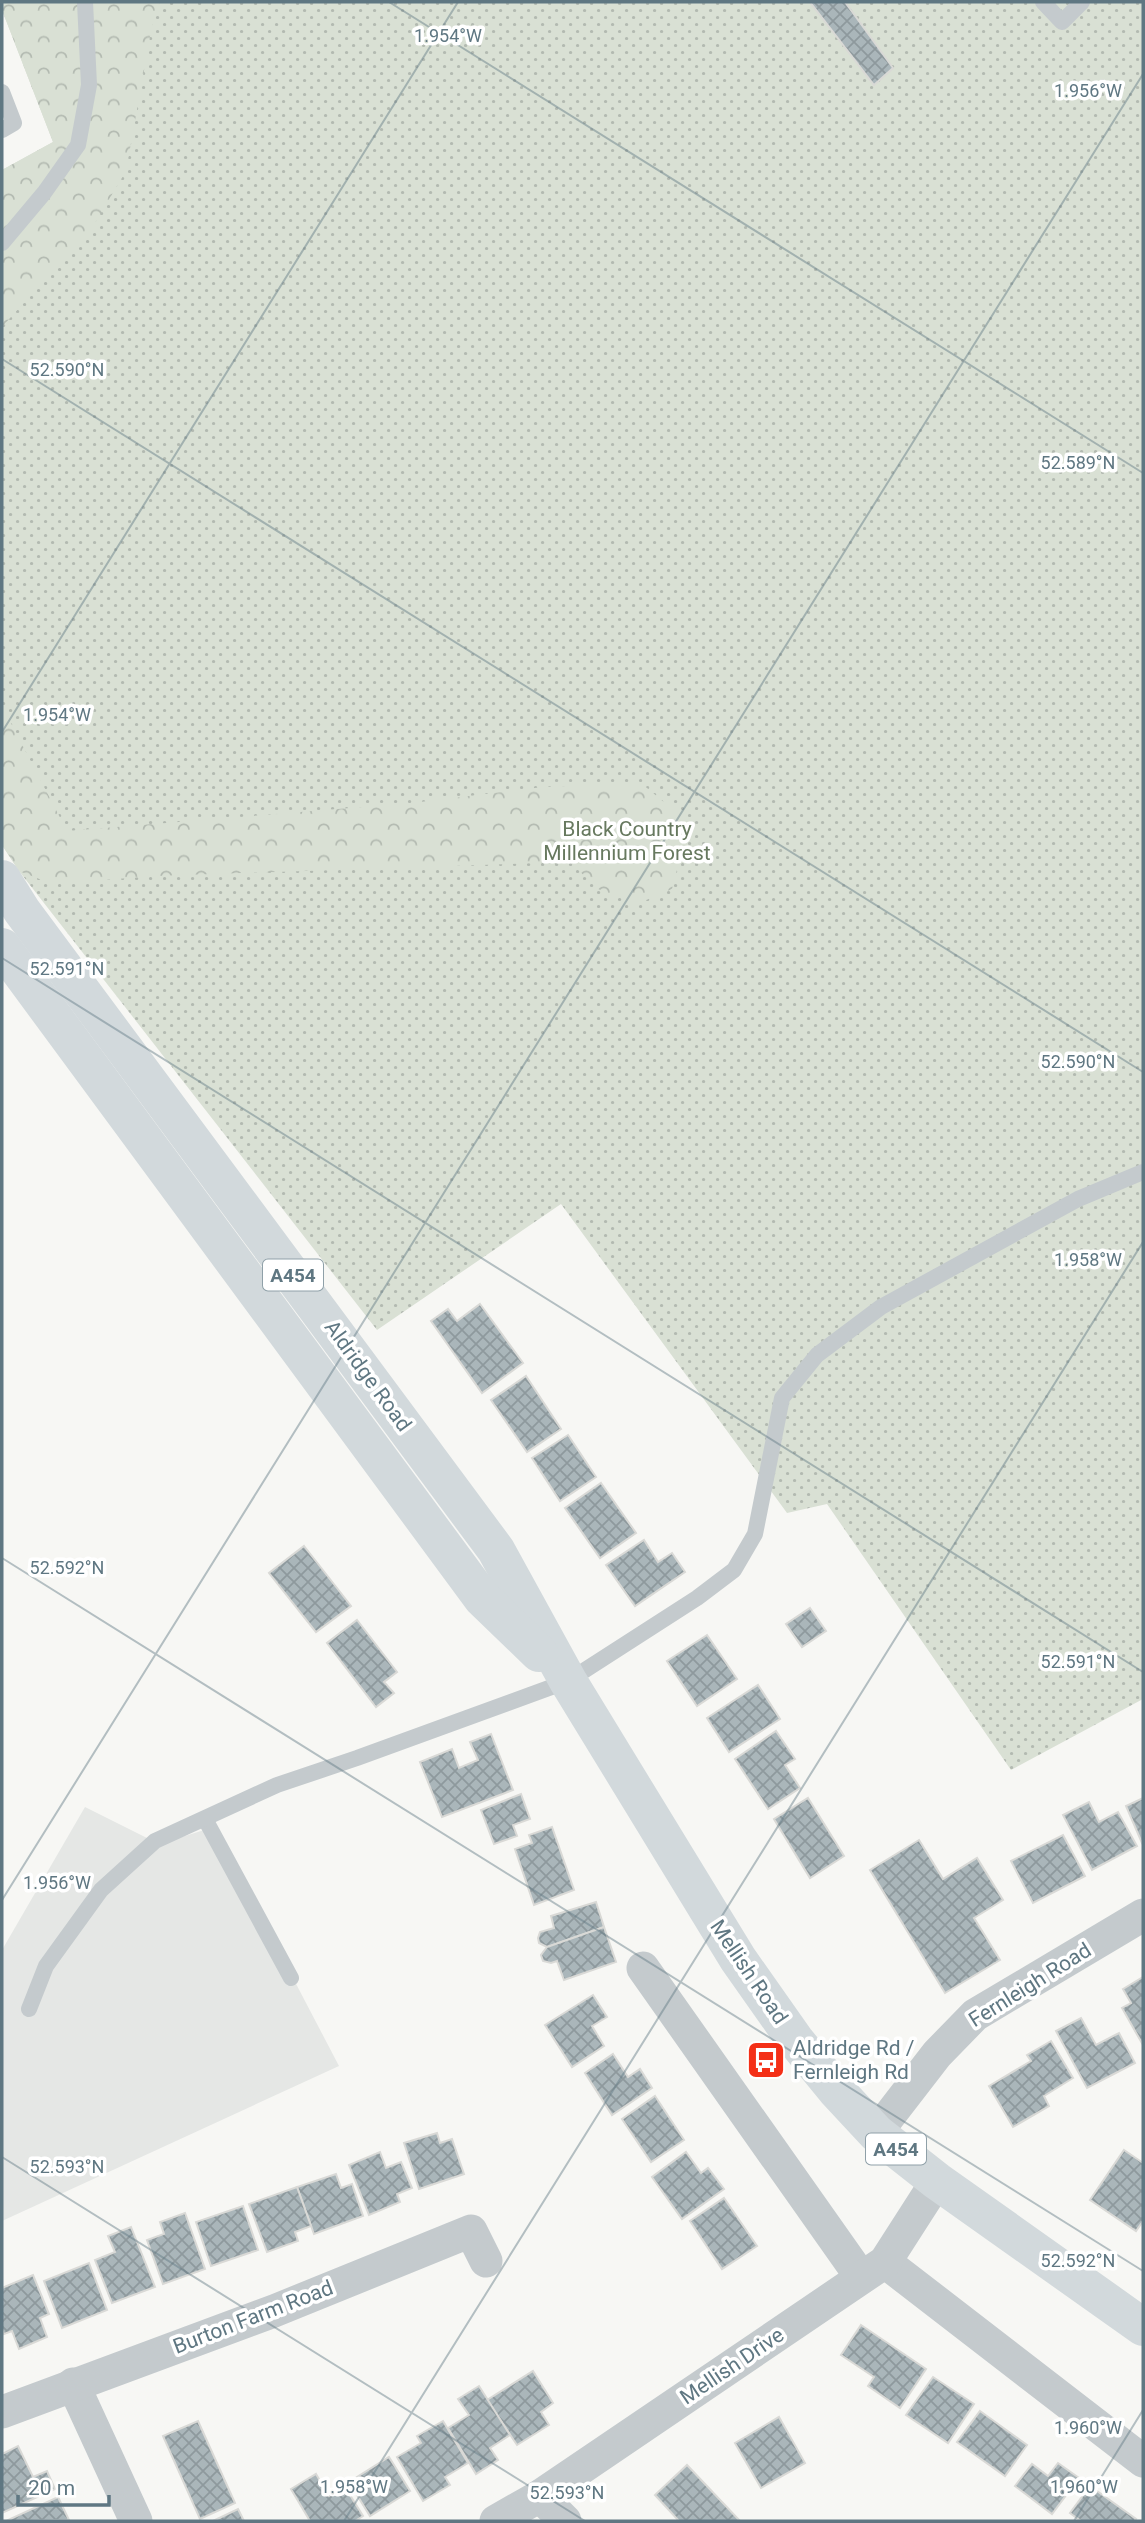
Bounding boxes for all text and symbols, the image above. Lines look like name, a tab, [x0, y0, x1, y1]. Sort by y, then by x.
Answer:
text: 1.954°W	[414, 25, 482, 46]
text: 1.956°W	[1054, 80, 1122, 101]
text: 52.590°N	[30, 359, 104, 380]
text: 52.589°N	[1041, 452, 1115, 473]
text: 1.954°W	[23, 704, 91, 725]
park label: Black Country Millennium Forest	[543, 817, 711, 865]
text: 52.591°N	[30, 958, 104, 979]
text: 52.590°N	[1041, 1051, 1115, 1072]
text: 1.958°W	[1054, 1249, 1122, 1270]
road number: A454	[263, 1260, 323, 1290]
street label: Aldridge Road	[320, 1316, 416, 1436]
text: 52.592°N	[30, 1557, 104, 1578]
text: 52.591°N	[1041, 1651, 1115, 1672]
text: 1.956°W	[23, 1872, 91, 1893]
street label: Mellish Road	[705, 1915, 793, 2029]
street label: Fernleigh Road	[965, 1938, 1095, 2032]
place label: Aldridge Rd / Fernleigh Rd	[793, 2036, 915, 2084]
bus stop icon: Aldridge Rd / Fernleigh Rd	[745, 2039, 787, 2081]
road number: A454	[866, 2134, 926, 2164]
text: 52.593°N	[30, 2156, 104, 2177]
text: 52.592°N	[1041, 2250, 1115, 2271]
street label: Burton Farm Road	[170, 2275, 336, 2359]
street label: Mellish Drive	[676, 2323, 788, 2409]
text: 1.960°W	[1054, 2417, 1122, 2438]
scale bar	[18, 2464, 108, 2508]
text: 20 m	[28, 2476, 75, 2500]
text: 1.958°W	[320, 2476, 388, 2497]
text: 1.960°W	[1050, 2476, 1118, 2497]
text: 52.593°N	[530, 2482, 604, 2503]

